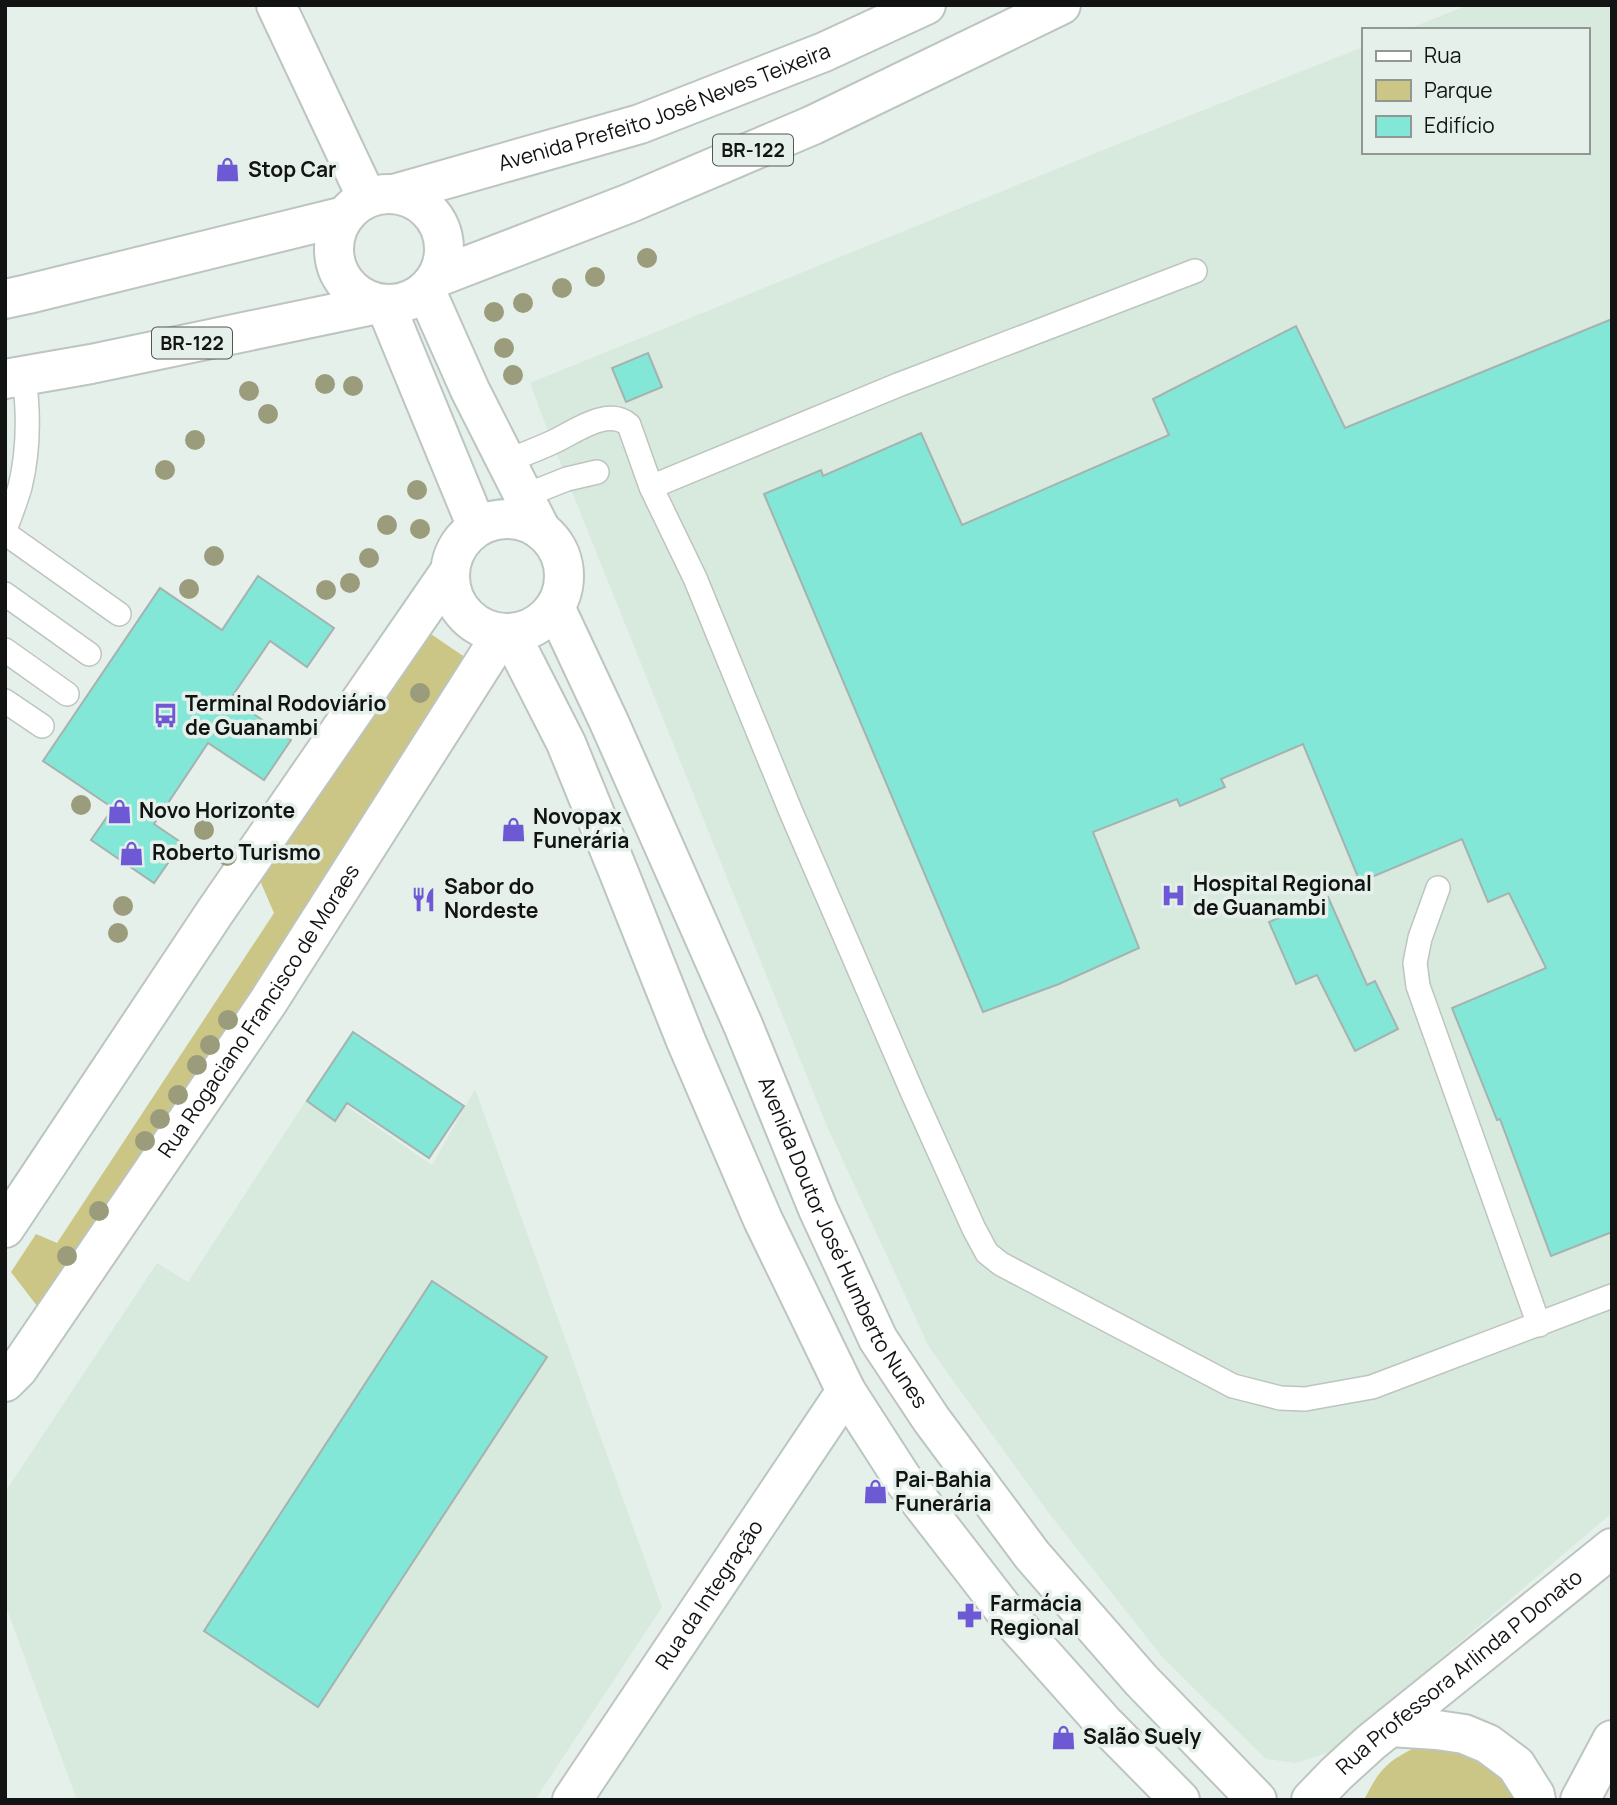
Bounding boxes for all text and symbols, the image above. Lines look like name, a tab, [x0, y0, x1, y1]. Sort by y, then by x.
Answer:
legend	[1362, 28, 1589, 154]
street label: Avenida Prefeito José Neves Teixeira	[495, 36, 834, 177]
text: Rua	[1424, 41, 1461, 69]
text: Parque	[1424, 76, 1493, 104]
text: Edifício	[1424, 111, 1495, 139]
road number: BR-122	[713, 134, 793, 166]
place label: Stop Car	[248, 155, 336, 183]
shop icon: Stop Car	[214, 156, 242, 184]
road number: BR-122	[152, 328, 232, 358]
place label: Terminal Rodoviário de Guanambi	[185, 689, 386, 741]
bus stop icon: Terminal Rodoviário de Guanambi	[151, 702, 179, 730]
place label: Novo Horizonte	[139, 796, 295, 824]
shop icon: Novo Horizonte	[105, 797, 133, 825]
place label: Novopax Funerária	[533, 802, 629, 854]
shop icon: Novopax Funerária	[499, 815, 527, 843]
place label: Roberto Turismo	[152, 838, 321, 866]
shop icon: Roberto Turismo	[118, 839, 146, 867]
street label: Rua Rogaciano Francisco de Moraes	[151, 858, 365, 1163]
place label: Hospital Regional de Guanambi	[1193, 869, 1372, 921]
place label: Sabor do Nordeste	[444, 872, 538, 924]
hospital icon: Hospital Regional de Guanambi	[1159, 882, 1187, 910]
restaurant icon: Sabor do Nordeste	[410, 885, 438, 913]
street label: Avenida Doutor José Humberto Nunes	[752, 1072, 935, 1413]
place label: Pai-Bahia Funerária	[895, 1465, 991, 1517]
shop icon: Pai-Bahia Funerária	[861, 1478, 889, 1506]
street label: Rua da Integração	[648, 1514, 769, 1675]
street label: Rua Professora Arlinda P Donato	[1329, 1562, 1588, 1780]
place label: Farmácia Regional	[990, 1589, 1082, 1641]
pharmacy icon: Farmácia Regional	[956, 1602, 984, 1630]
place label: Salão Suely	[1083, 1722, 1202, 1750]
shop icon: Salão Suely	[1049, 1723, 1077, 1751]

